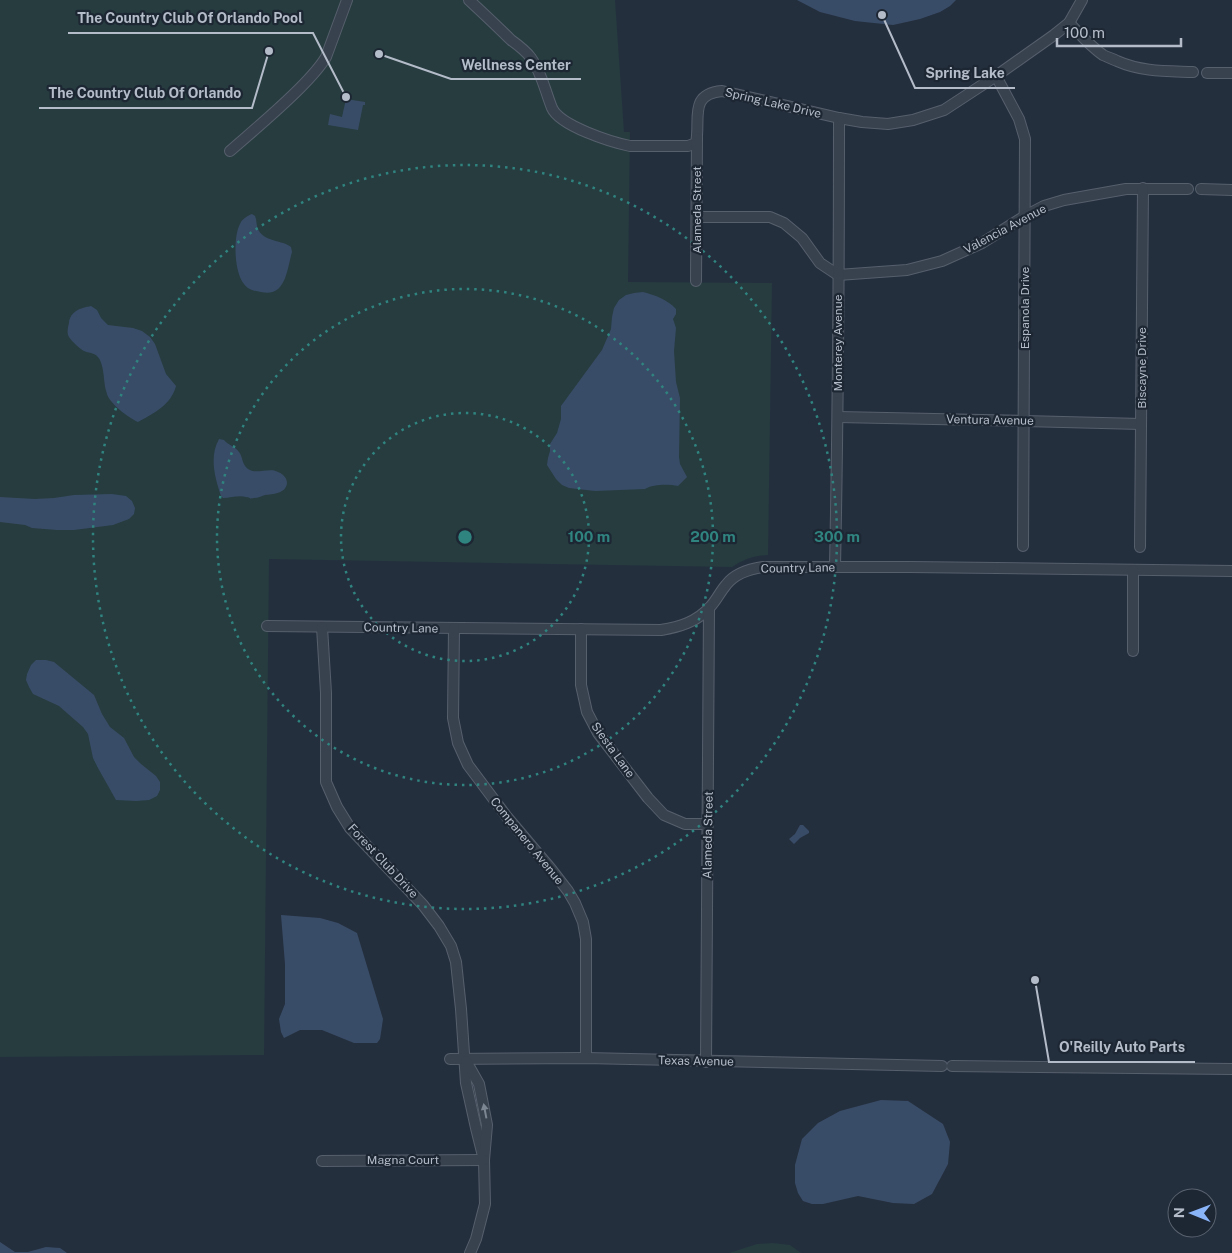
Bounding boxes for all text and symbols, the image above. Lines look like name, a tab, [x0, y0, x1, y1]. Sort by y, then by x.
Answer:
callout: The Country Club Of Orlando Pool	[68, 4, 313, 33]
text: The Country Club Of Orlando Pool	[77, 10, 303, 26]
scale bar	[1057, 15, 1181, 47]
text: 100 m	[1064, 24, 1105, 41]
callout: Wellness Center	[451, 50, 581, 79]
text: Wellness Center	[461, 57, 571, 73]
callout: Spring Lake	[915, 59, 1015, 88]
text: Spring Lake	[925, 65, 1005, 81]
callout: The Country Club Of Orlando	[39, 79, 252, 108]
text: The Country Club Of Orlando	[49, 85, 241, 101]
street label: Spring Lake Drive	[723, 85, 823, 121]
street label: Alameda Street	[690, 166, 704, 254]
street label: Valencia Avenue	[961, 201, 1049, 257]
street label: Espanola Drive	[1018, 266, 1032, 349]
street label: Monterey Avenue	[831, 294, 845, 392]
street label: Biscayne Drive	[1135, 327, 1149, 409]
street label: Ventura Avenue	[946, 412, 1034, 428]
centre of rings	[456, 528, 474, 546]
text: 100 m	[568, 528, 610, 545]
text: 200 m	[690, 528, 736, 545]
text: 300 m	[814, 528, 860, 545]
street label: Country Lane	[761, 560, 836, 576]
street label: Country Lane	[364, 620, 439, 636]
street label: Siesta Lane	[588, 720, 638, 781]
street label: Alameda Street	[700, 791, 716, 879]
street label: Companero Avenue	[487, 795, 567, 888]
street label: Forest Club Drive	[345, 821, 421, 901]
callout: O'Reilly Auto Parts	[1049, 1033, 1195, 1062]
text: O'Reilly Auto Parts	[1059, 1039, 1185, 1055]
street label: Texas Avenue	[658, 1053, 734, 1069]
one-way arrow	[480, 1103, 488, 1119]
street label: Magna Court	[367, 1153, 440, 1167]
north arrow	[1167, 1188, 1217, 1238]
text: N	[1171, 1207, 1187, 1218]

